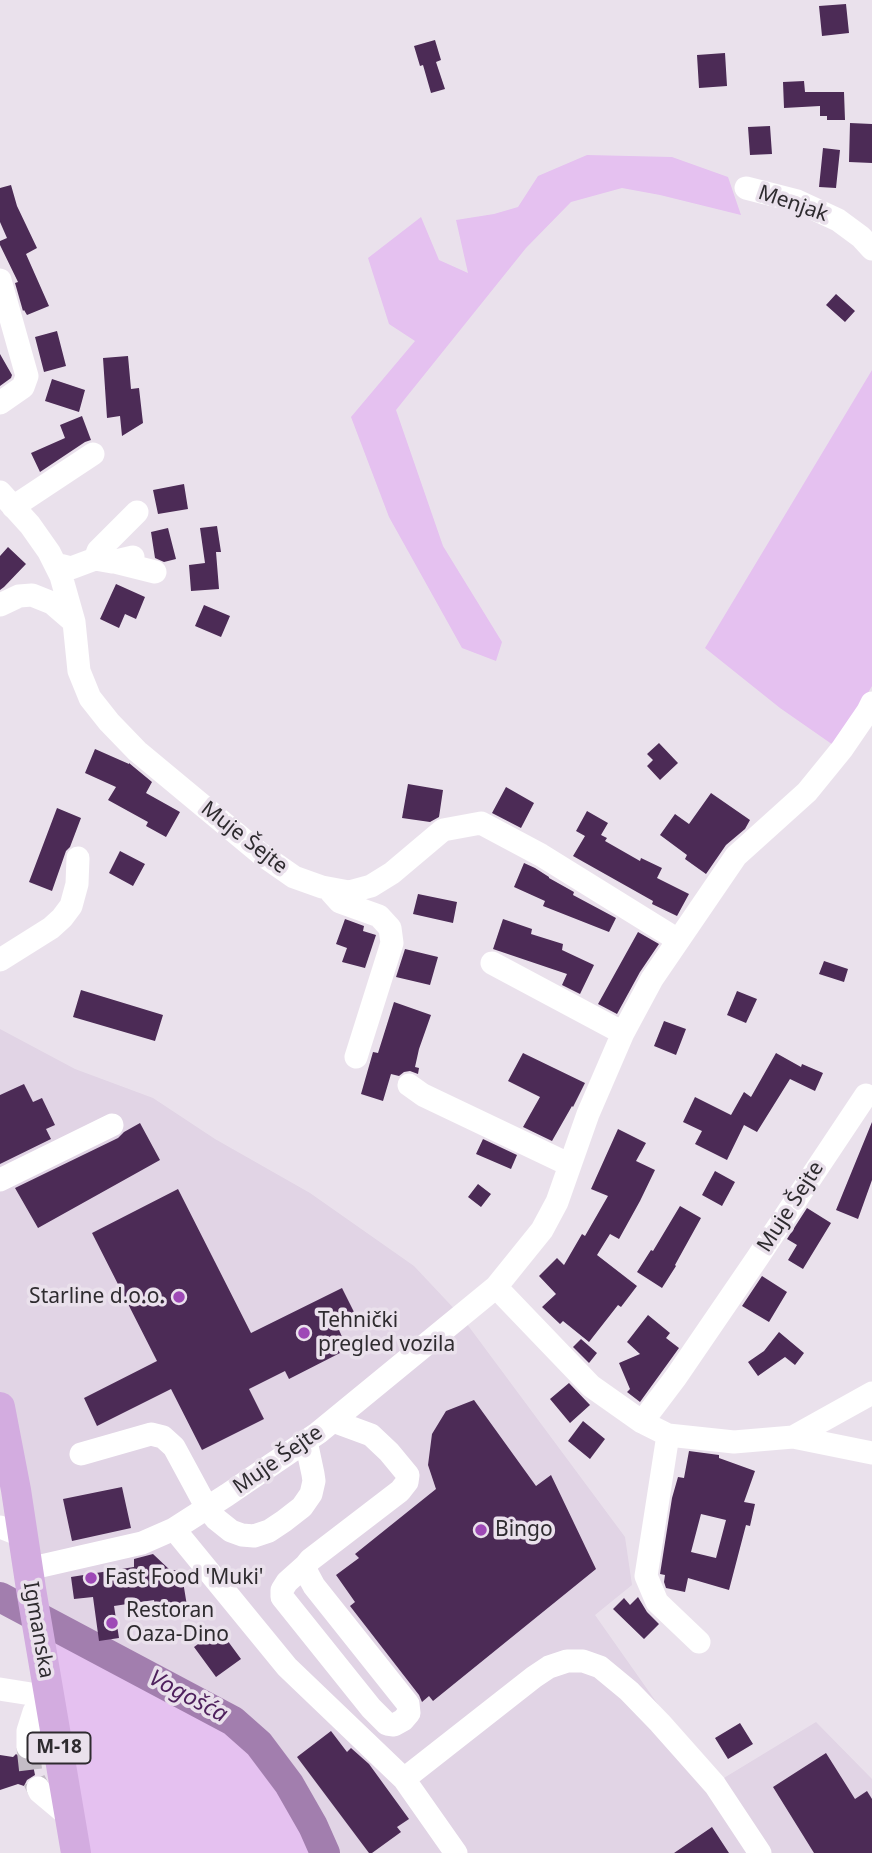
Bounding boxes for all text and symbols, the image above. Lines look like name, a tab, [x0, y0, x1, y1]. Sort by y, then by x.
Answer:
street label: Menjak	[755, 180, 831, 228]
street label: Muje Šejte	[196, 796, 292, 880]
street label: Muje Šejte	[752, 1157, 830, 1257]
place label: Starline d.o.o.	[29, 1284, 165, 1310]
marker: Starline d.o.o.	[171, 1289, 187, 1305]
place label: Tehnički pregled vozila	[318, 1308, 455, 1358]
marker: Tehnički pregled vozila	[296, 1325, 312, 1341]
street label: Muje Šejte	[229, 1420, 327, 1500]
place label: Bingo	[495, 1517, 553, 1543]
marker: Bingo	[473, 1522, 489, 1538]
place label: Fast Food 'Muki'	[105, 1565, 264, 1591]
marker: Fast Food 'Muki'	[83, 1570, 99, 1586]
street label: Igmanska	[17, 1580, 59, 1680]
place label: Restoran Oaza-Dino	[126, 1598, 229, 1648]
marker: Restoran Oaza-Dino	[104, 1615, 120, 1631]
water label: Vogošća	[144, 1665, 232, 1729]
road number: M-18	[28, 1732, 90, 1764]

